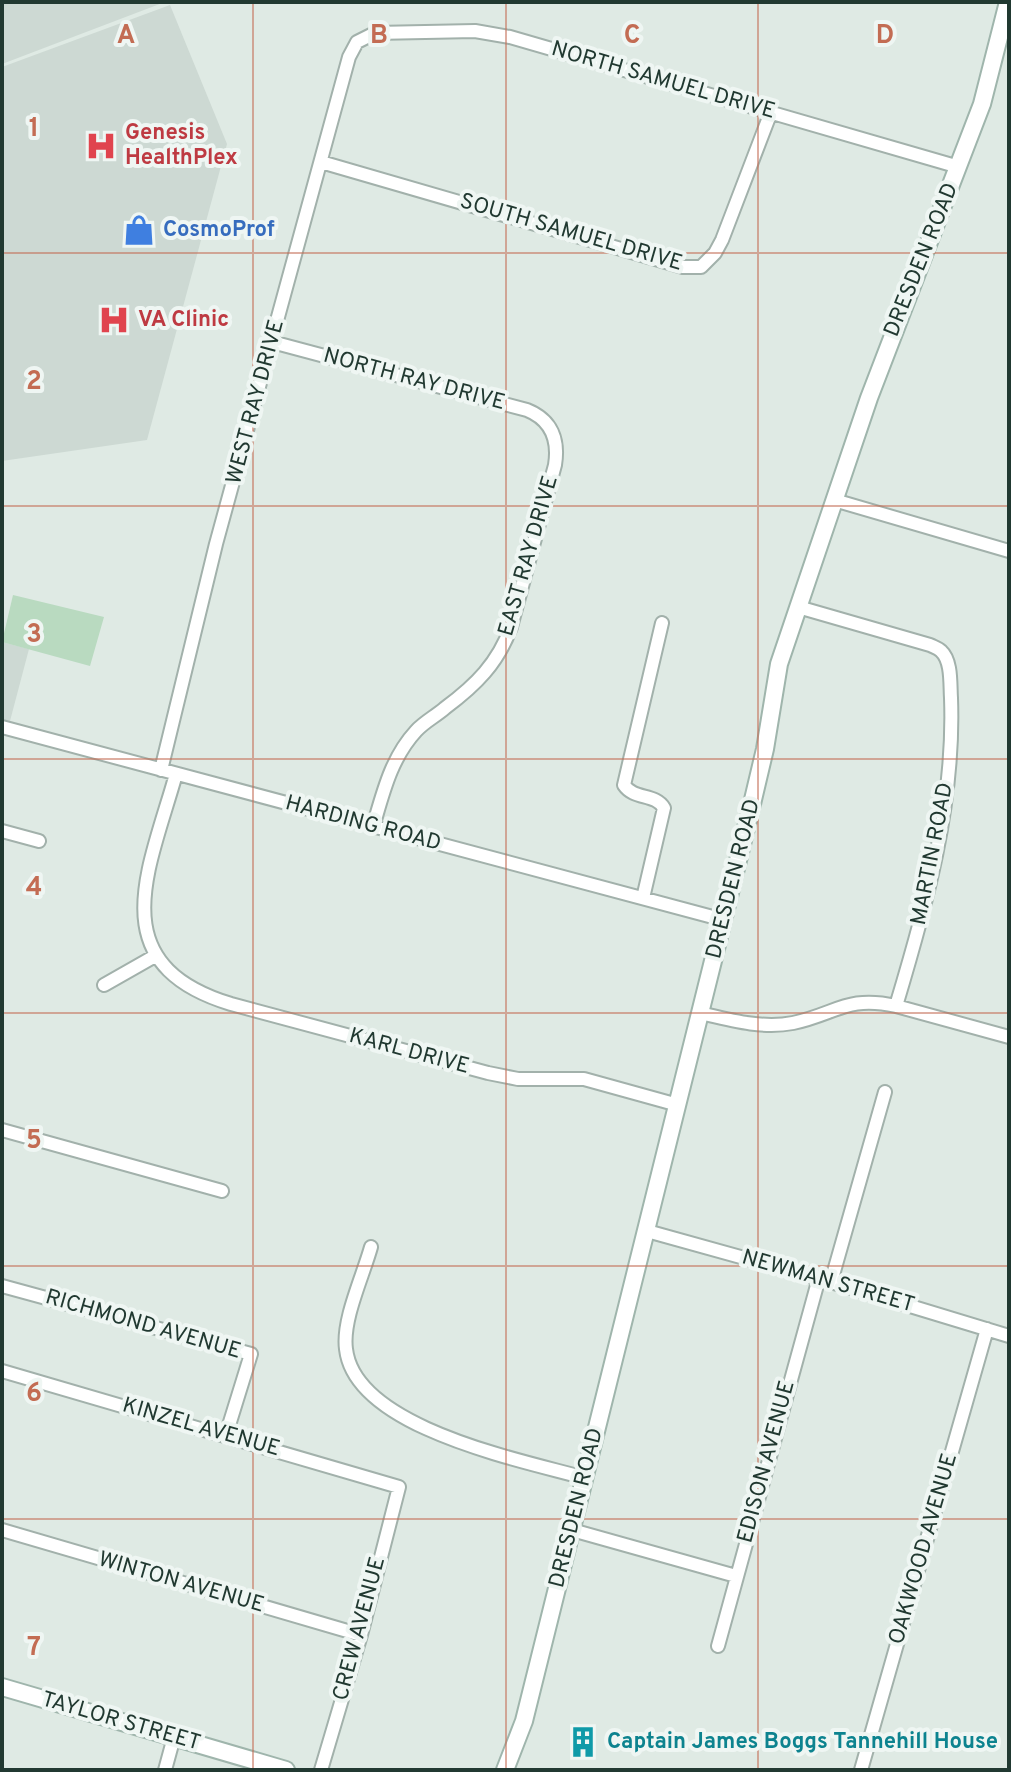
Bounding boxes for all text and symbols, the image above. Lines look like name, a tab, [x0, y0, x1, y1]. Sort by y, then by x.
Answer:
text: A	[117, 20, 135, 53]
text: B	[370, 20, 388, 53]
text: C	[624, 20, 640, 53]
text: D	[876, 20, 894, 53]
street label: NORTH SAMUEL DRIVE	[548, 36, 778, 126]
text: 1	[29, 113, 39, 146]
place label: Genesis HealthPlex	[125, 120, 238, 172]
hospital icon: Genesis HealthPlex	[84, 129, 118, 163]
street label: DRESDEN ROAD	[879, 179, 965, 341]
street label: SOUTH SAMUEL DRIVE	[457, 188, 685, 278]
shop icon: CosmoProf	[122, 213, 156, 247]
place label: CosmoProf	[163, 217, 275, 244]
hospital icon: VA Clinic	[97, 303, 131, 337]
place label: VA Clinic	[138, 307, 229, 334]
street label: WEST RAY DRIVE	[221, 317, 291, 487]
street label: NORTH RAY DRIVE	[320, 343, 508, 417]
text: 2	[26, 366, 42, 399]
street label: EAST RAY DRIVE	[493, 473, 565, 639]
text: 3	[26, 619, 42, 652]
street label: MARTIN ROAD	[906, 780, 960, 928]
street label: HARDING ROAD	[282, 790, 444, 858]
street label: DRESDEN ROAD	[701, 796, 767, 962]
text: 4	[26, 872, 42, 905]
street label: KARL DRIVE	[346, 1023, 472, 1081]
text: 5	[26, 1125, 42, 1158]
street label: NEWMAN STREET	[739, 1244, 917, 1320]
street label: RICHMOND AVENUE	[42, 1284, 244, 1366]
text: 6	[26, 1378, 42, 1411]
street label: EDISON AVENUE	[732, 1378, 802, 1546]
street label: KINZEL AVENUE	[119, 1393, 283, 1463]
street label: DRESDEN ROAD	[544, 1425, 610, 1591]
street label: OAKWOOD AVENUE	[884, 1450, 964, 1648]
street label: WINTON AVENUE	[95, 1546, 267, 1620]
street label: CREW AVENUE	[328, 1554, 392, 1704]
text: 7	[27, 1632, 41, 1665]
street label: TAYLOR STREET	[38, 1686, 204, 1758]
building icon: Captain James Boggs Tannehill House	[566, 1725, 600, 1759]
place label: Captain James Boggs Tannehill House	[607, 1729, 998, 1756]

